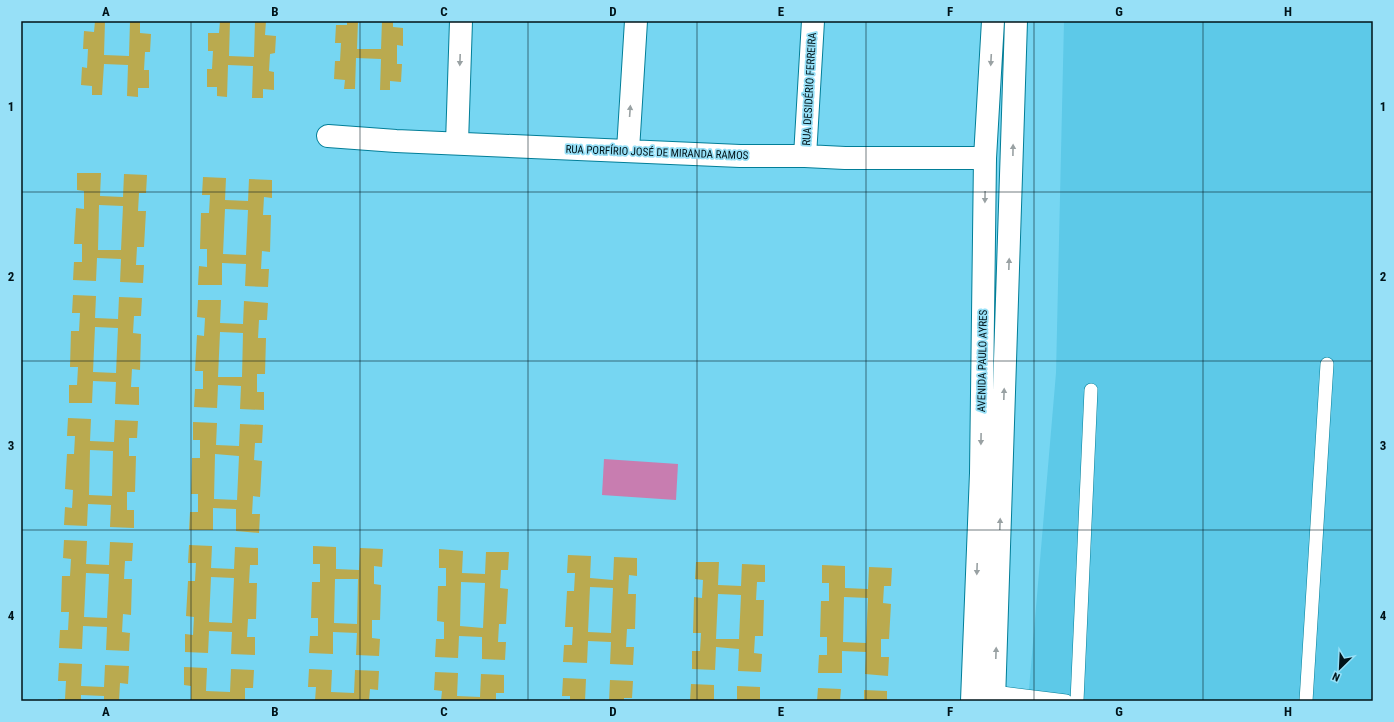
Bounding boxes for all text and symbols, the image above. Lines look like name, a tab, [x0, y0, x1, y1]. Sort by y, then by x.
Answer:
text: A	[102, 4, 110, 19]
text: B	[271, 4, 279, 19]
text: C	[440, 4, 448, 19]
text: D	[609, 4, 617, 19]
text: E	[778, 4, 785, 19]
text: F	[947, 4, 953, 19]
text: G	[1115, 4, 1123, 19]
text: H	[1284, 4, 1292, 19]
street label: RUA DESIDÉRIO FERREIRA	[800, 31, 819, 146]
one-way arrow	[456, 54, 463, 66]
one-way arrow	[987, 54, 994, 66]
text: 1	[8, 99, 14, 114]
text: 1	[1380, 99, 1386, 114]
one-way arrow	[627, 105, 634, 117]
street label: RUA PORFÍRIO JOSÉ DE MIRANDA RAMOS	[565, 143, 749, 162]
one-way arrow	[1009, 144, 1016, 156]
one-way arrow	[982, 191, 988, 204]
one-way arrow	[1006, 257, 1012, 270]
text: 2	[8, 269, 15, 284]
text: 2	[1380, 269, 1387, 284]
street label: AVENIDA PAULO AYRES	[975, 309, 990, 412]
one-way arrow	[1001, 388, 1008, 400]
one-way arrow	[978, 433, 984, 446]
text: 3	[8, 438, 14, 453]
text: 3	[1380, 438, 1386, 453]
one-way arrow	[997, 517, 1003, 530]
one-way arrow	[974, 563, 980, 576]
text: 4	[8, 608, 15, 623]
text: 4	[1380, 608, 1387, 623]
one-way arrow	[992, 647, 999, 659]
north arrow	[1320, 648, 1360, 688]
text: N	[1330, 669, 1342, 684]
text: A	[102, 704, 110, 719]
text: B	[271, 704, 279, 719]
text: C	[440, 704, 448, 719]
text: D	[609, 704, 617, 719]
text: E	[778, 704, 785, 719]
text: F	[947, 704, 953, 719]
text: G	[1115, 704, 1123, 719]
text: H	[1284, 704, 1292, 719]

